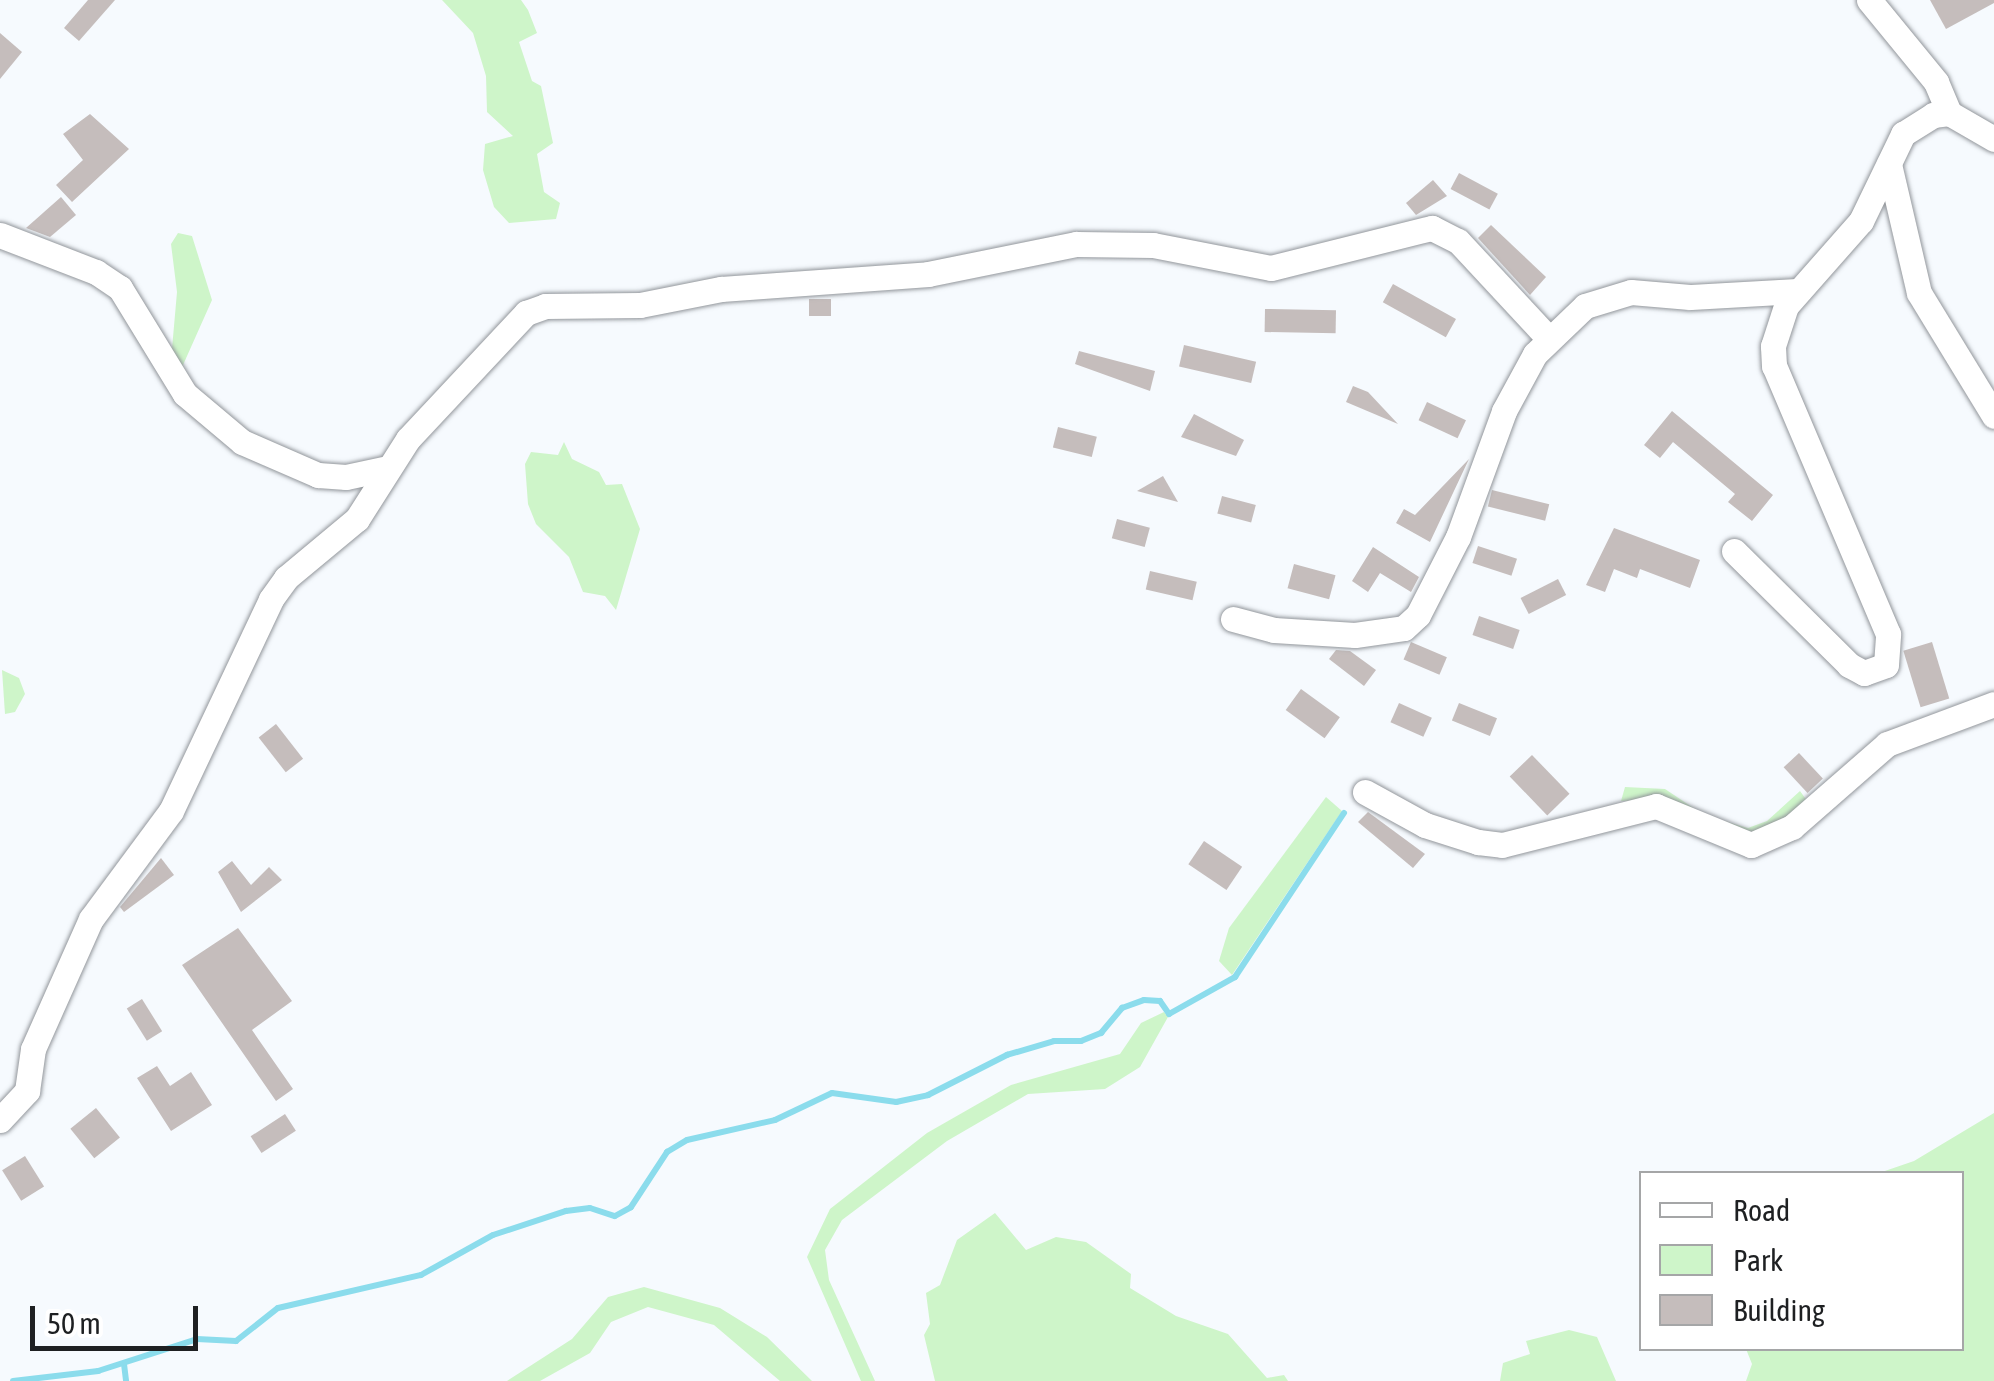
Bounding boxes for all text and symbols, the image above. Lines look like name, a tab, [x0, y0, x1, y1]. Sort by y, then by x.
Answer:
legend	[1639, 1171, 1964, 1351]
text: Road	[1733, 1193, 1790, 1227]
text: Park	[1733, 1243, 1783, 1277]
scale bar	[35, 1286, 202, 1348]
text: Building	[1733, 1293, 1825, 1327]
text: 50 m	[47, 1306, 101, 1340]

